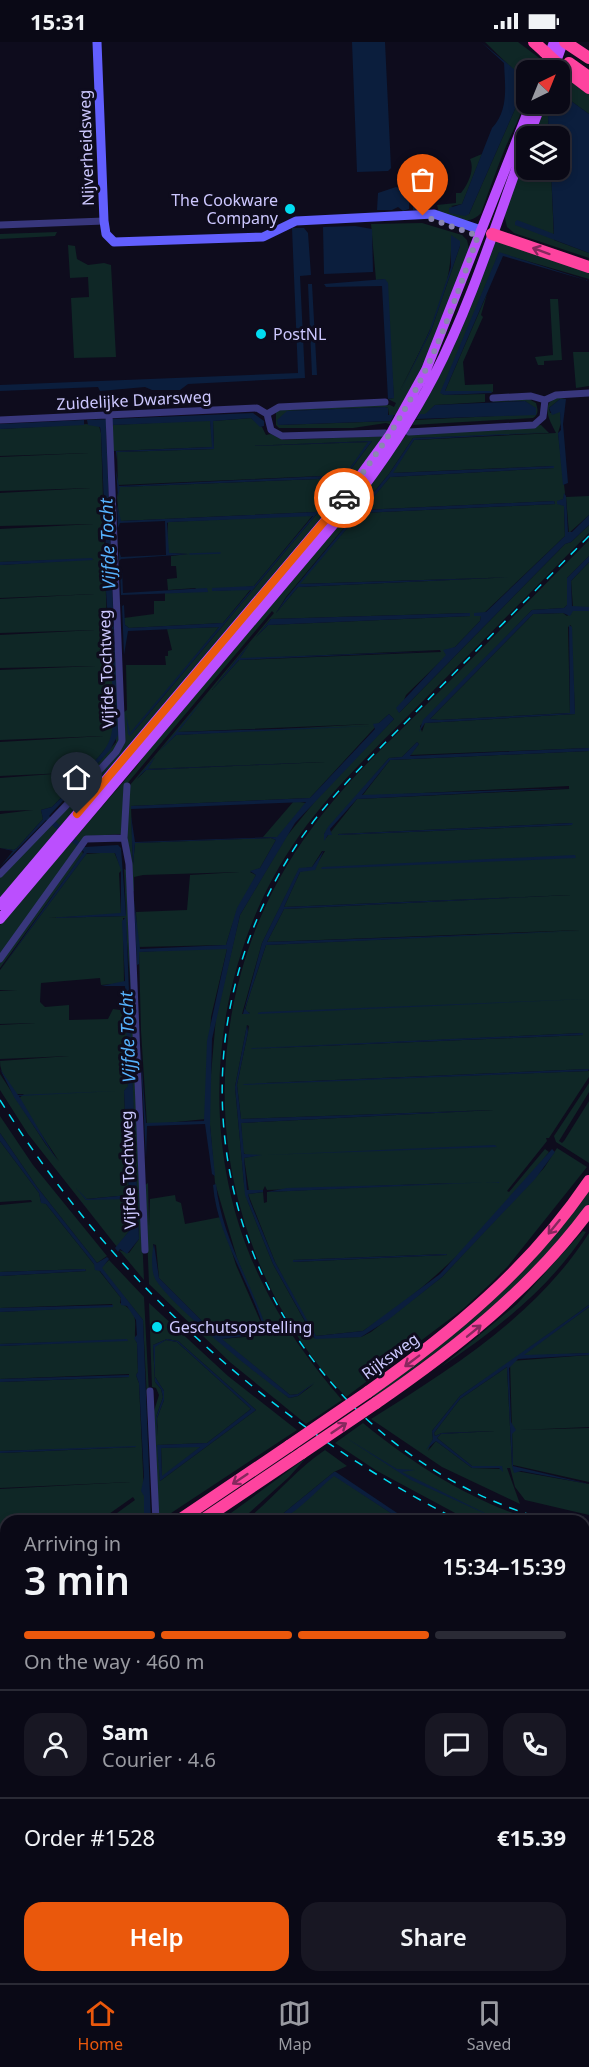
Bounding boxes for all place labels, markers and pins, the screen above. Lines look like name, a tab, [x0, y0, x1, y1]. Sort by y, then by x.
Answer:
pin	[397, 154, 448, 216]
place label: The Cookware Company	[171, 189, 279, 229]
marker: The Cookware Company	[283, 202, 297, 216]
place label: PostNL	[273, 323, 326, 345]
marker: PostNL	[254, 327, 268, 341]
pin	[51, 752, 102, 814]
place label: Geschutsopstelling	[169, 1316, 312, 1338]
marker: Geschutsopstelling	[150, 1320, 164, 1334]

